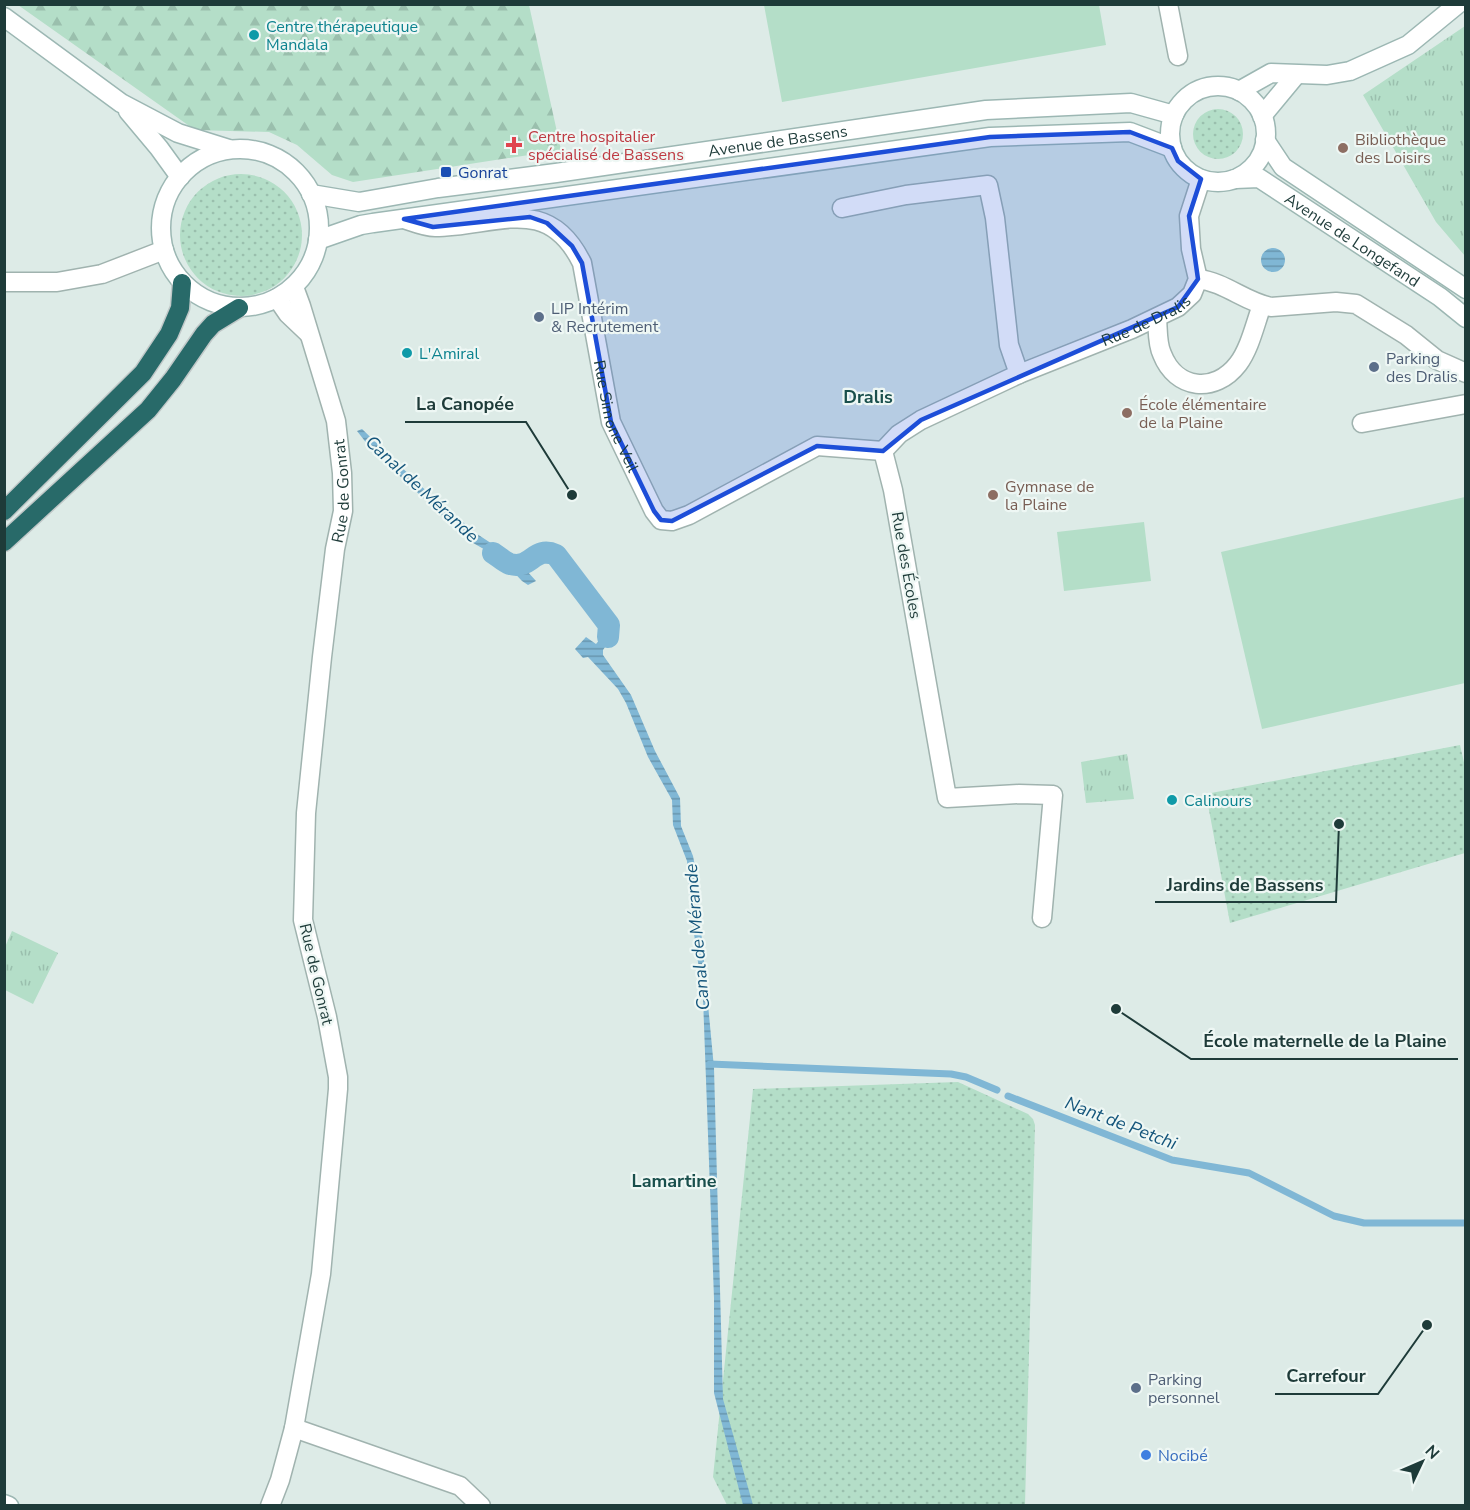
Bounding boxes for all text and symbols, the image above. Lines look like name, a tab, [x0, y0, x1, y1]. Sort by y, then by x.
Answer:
place label: Centre thérapeutique Mandala	[266, 16, 418, 56]
marker: Centre thérapeutique Mandala	[247, 28, 261, 42]
street label: Avenue de Bassens	[707, 120, 849, 163]
place label: Centre hospitalier spécialisé de Bassens	[528, 126, 684, 166]
place label: Bibliothèque des Loisirs	[1355, 129, 1446, 169]
marker: Centre hospitalier spécialisé de Bassens	[505, 136, 523, 154]
marker: Bibliothèque des Loisirs	[1336, 141, 1350, 155]
place label: Gonrat	[458, 162, 508, 184]
marker: Gonrat	[439, 165, 453, 179]
street label: Avenue de Longefand	[1280, 188, 1424, 293]
street label: Rue de Dralis	[1098, 291, 1196, 352]
place label: LIP Intérim & Recrutement	[551, 298, 659, 338]
marker: LIP Intérim & Recrutement	[532, 310, 546, 324]
place label: L'Amiral	[419, 343, 479, 365]
marker: L'Amiral	[400, 346, 414, 360]
place label: Parking des Dralis	[1386, 348, 1458, 388]
street label: Rue Simone Veil	[588, 358, 644, 476]
marker: Parking des Dralis	[1367, 360, 1381, 374]
district label: Dralis	[843, 385, 893, 409]
callout: La Canopée	[405, 386, 526, 422]
text: La Canopée	[416, 392, 514, 416]
place label: École élémentaire de la Plaine	[1139, 394, 1267, 434]
marker: École élémentaire de la Plaine	[1120, 406, 1134, 420]
water label: Canal de Mérande	[360, 430, 484, 548]
street label: Rue de Gonrat	[327, 438, 355, 545]
place label: Gymnase de la Plaine	[1005, 476, 1094, 516]
marker: Gymnase de la Plaine	[986, 488, 1000, 502]
street label: Rue des Écoles	[886, 510, 926, 620]
place label: Calinours	[1184, 790, 1252, 812]
marker: Calinours	[1165, 793, 1179, 807]
water label: Canal de Mérande	[679, 862, 715, 1011]
callout: Jardins de Bassens	[1155, 866, 1336, 902]
text: Jardins de Bassens	[1166, 873, 1324, 897]
street label: Rue de Gonrat	[294, 921, 338, 1028]
callout: École maternelle de la Plaine	[1191, 1023, 1458, 1059]
text: École maternelle de la Plaine	[1203, 1029, 1447, 1053]
water label: Nant de Petchi	[1062, 1091, 1181, 1156]
district label: Lamartine	[632, 1169, 717, 1193]
callout: Carrefour	[1275, 1358, 1378, 1394]
text: Carrefour	[1286, 1364, 1366, 1388]
place label: Parking personnel	[1148, 1369, 1220, 1409]
marker: Parking personnel	[1129, 1381, 1143, 1395]
north arrow	[1392, 1432, 1452, 1492]
text: N	[1420, 1440, 1444, 1464]
place label: Nocibé	[1158, 1445, 1208, 1467]
marker: Nocibé	[1139, 1448, 1153, 1462]

